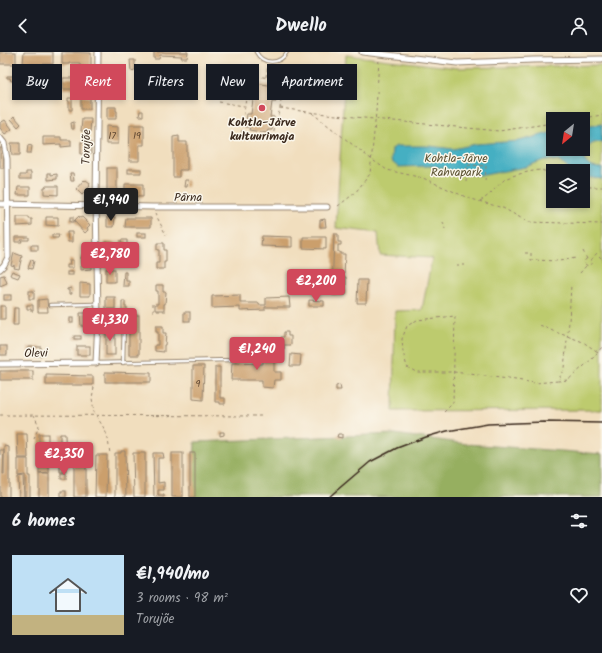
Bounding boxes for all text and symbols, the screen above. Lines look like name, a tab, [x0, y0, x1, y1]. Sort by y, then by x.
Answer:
text: Dwello	[275, 12, 327, 41]
icon: back	[12, 15, 34, 37]
icon: person	[568, 15, 590, 37]
chip: Buy	[12, 64, 62, 100]
chip: Rent	[70, 64, 126, 100]
chip: Filters	[134, 64, 198, 100]
chip: New	[206, 64, 259, 100]
chip: Apartment	[267, 64, 357, 100]
marker: Kohtla-Järve kultuurimaja	[257, 103, 267, 113]
north arrow	[546, 112, 590, 156]
map controls	[546, 112, 590, 208]
place label: Kohtla-Järve kultuurimaja	[228, 113, 296, 146]
house number: 17	[108, 128, 116, 144]
house number: 19	[133, 128, 141, 144]
street label: Torujõe	[77, 129, 96, 165]
park label: Kohtla-Järve Rahvapark	[424, 149, 488, 182]
button: layers	[546, 164, 590, 208]
pin: €1,940	[78, 188, 144, 222]
street label: Pärna	[174, 188, 202, 207]
text: €1,940	[93, 190, 129, 211]
pin: €2,780	[77, 242, 143, 276]
text: €2,780	[90, 244, 130, 265]
pin: €2,200	[283, 269, 349, 303]
text: €2,200	[296, 271, 336, 292]
pin: €1,330	[77, 308, 143, 342]
text: €1,330	[92, 310, 128, 331]
pin: €1,240	[224, 337, 290, 371]
text: €1,240	[239, 339, 275, 360]
street label: Olevi	[24, 344, 49, 363]
house number: 9	[196, 376, 201, 392]
pin: €2,350	[31, 442, 97, 476]
text: €2,350	[44, 444, 84, 465]
text: 6 homes	[12, 508, 75, 535]
icon: filters	[568, 510, 590, 532]
text: €1,940/mo	[136, 561, 209, 588]
icon: home	[44, 571, 92, 619]
icon: heart	[568, 584, 590, 606]
text: 3 rooms · 98 m²	[136, 588, 228, 609]
text: Torujõe	[136, 609, 174, 630]

